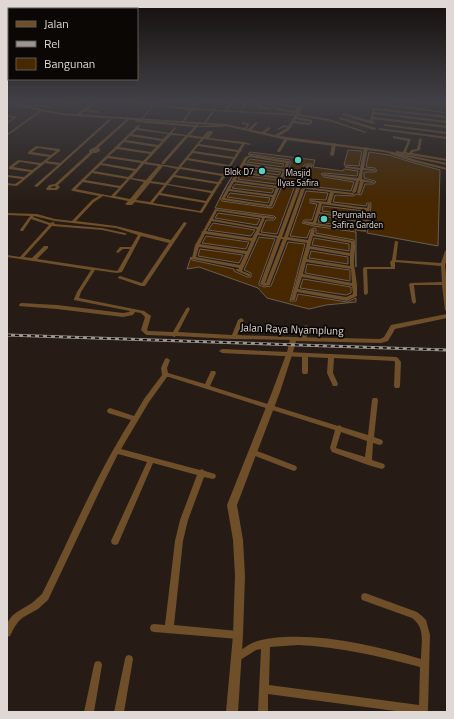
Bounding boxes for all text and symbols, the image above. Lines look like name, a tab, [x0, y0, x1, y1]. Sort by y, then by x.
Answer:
legend	[8, 8, 138, 80]
text: Jalan	[44, 14, 69, 33]
text: Rel	[44, 34, 60, 53]
text: Bangunan	[44, 54, 95, 73]
marker: Masjid Ilyas Safira	[293, 155, 303, 165]
place label: Blok D7	[224, 165, 254, 178]
marker: Blok D7	[257, 166, 267, 176]
place label: Masjid Ilyas Safira	[277, 166, 319, 189]
place label: Perumahan Safira Garden	[332, 208, 383, 231]
marker: Perumahan Safira Garden	[319, 214, 329, 224]
street label: Jalan Raya Nyamplung	[240, 319, 344, 339]

